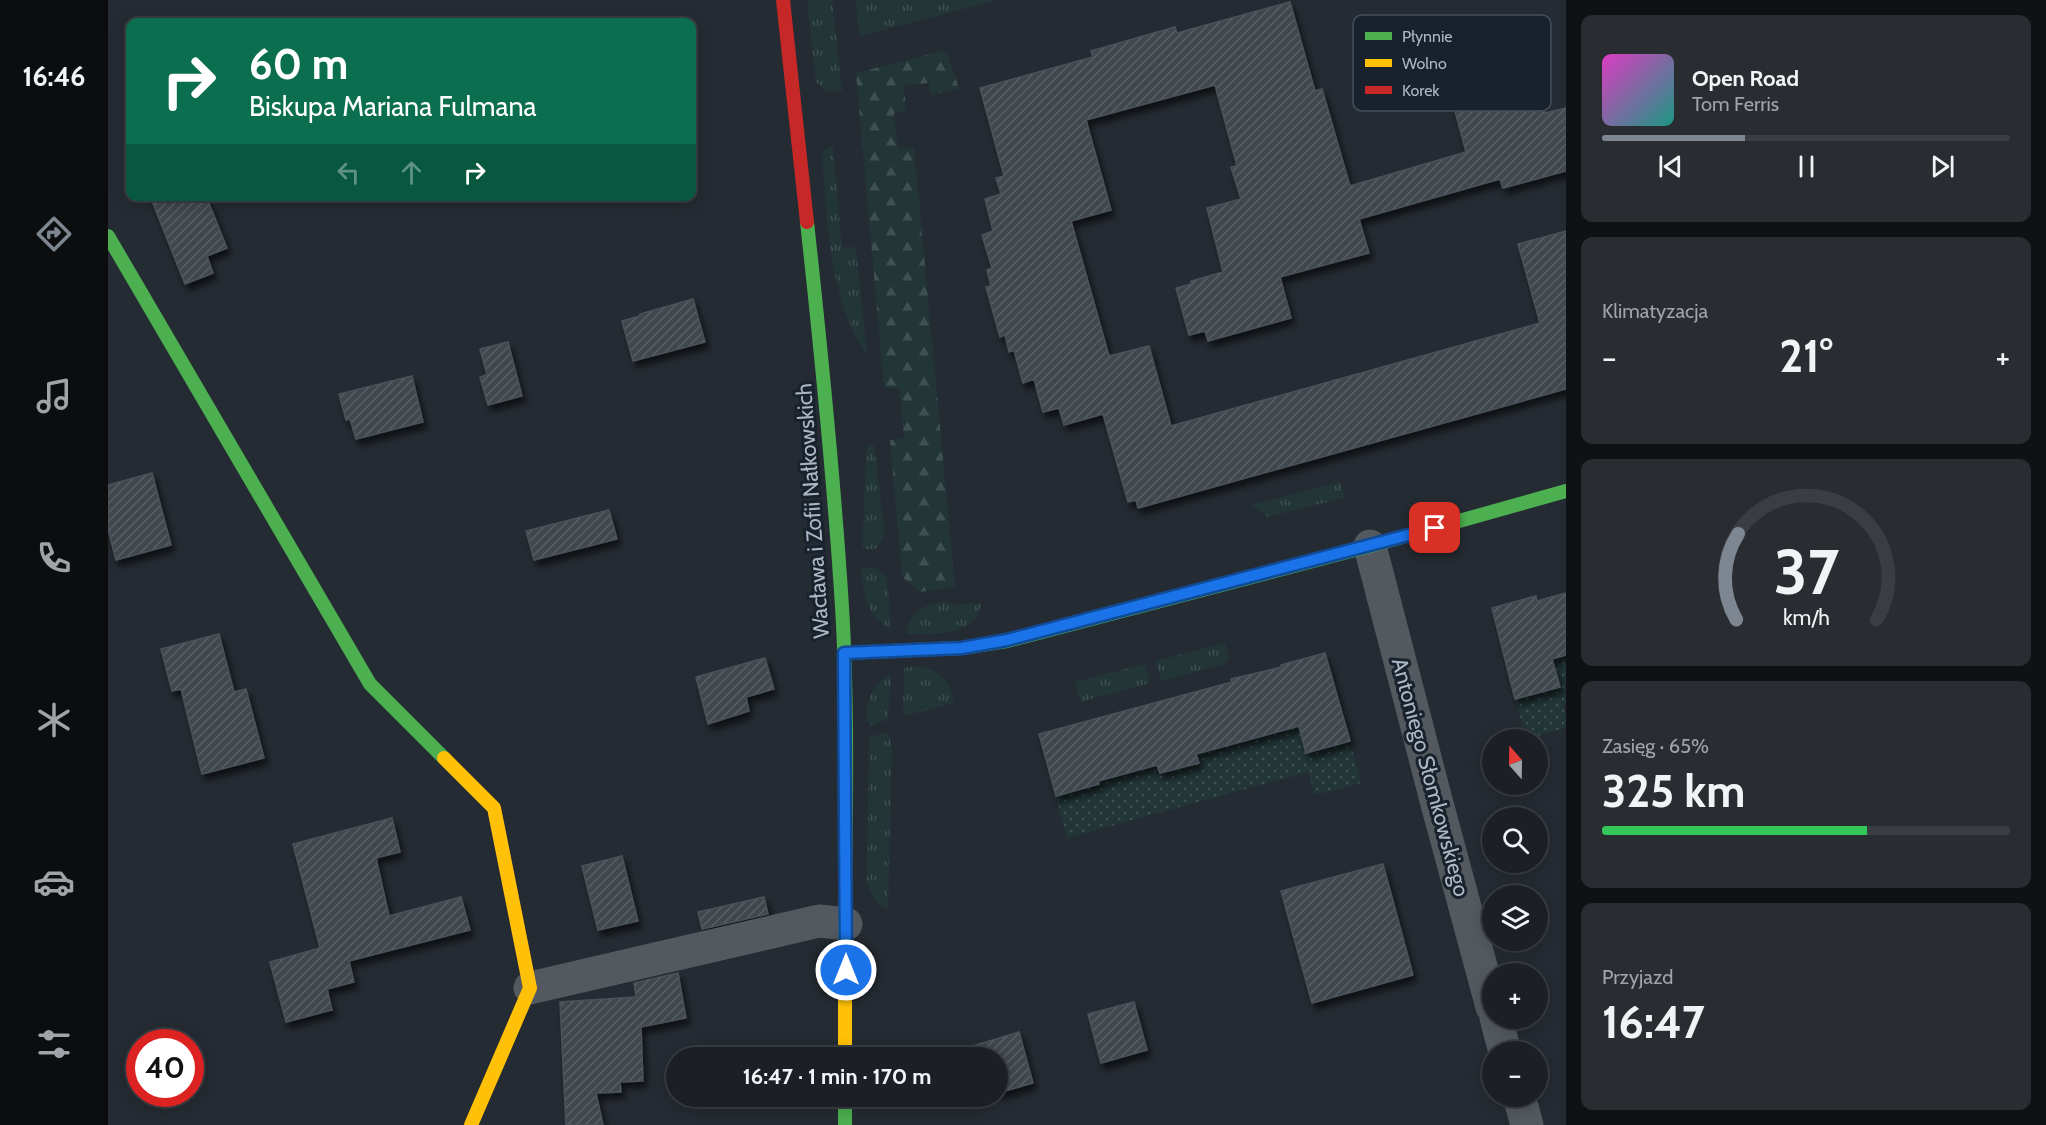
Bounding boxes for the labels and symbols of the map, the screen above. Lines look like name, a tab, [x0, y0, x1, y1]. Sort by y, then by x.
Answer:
legend	[1353, 15, 1551, 111]
text: Płynnie	[1402, 27, 1452, 46]
text: Wolno	[1402, 54, 1447, 73]
text: Korek	[1402, 81, 1440, 100]
street label: Wacława i Zofii Nałkowskich	[790, 382, 835, 639]
pin	[1409, 502, 1460, 553]
street label: Antoniego Słomkowskiego	[1386, 655, 1475, 899]
north arrow	[1482, 729, 1548, 795]
position arrow	[814, 938, 878, 1002]
speed limit sign: 40	[126, 1029, 204, 1107]

